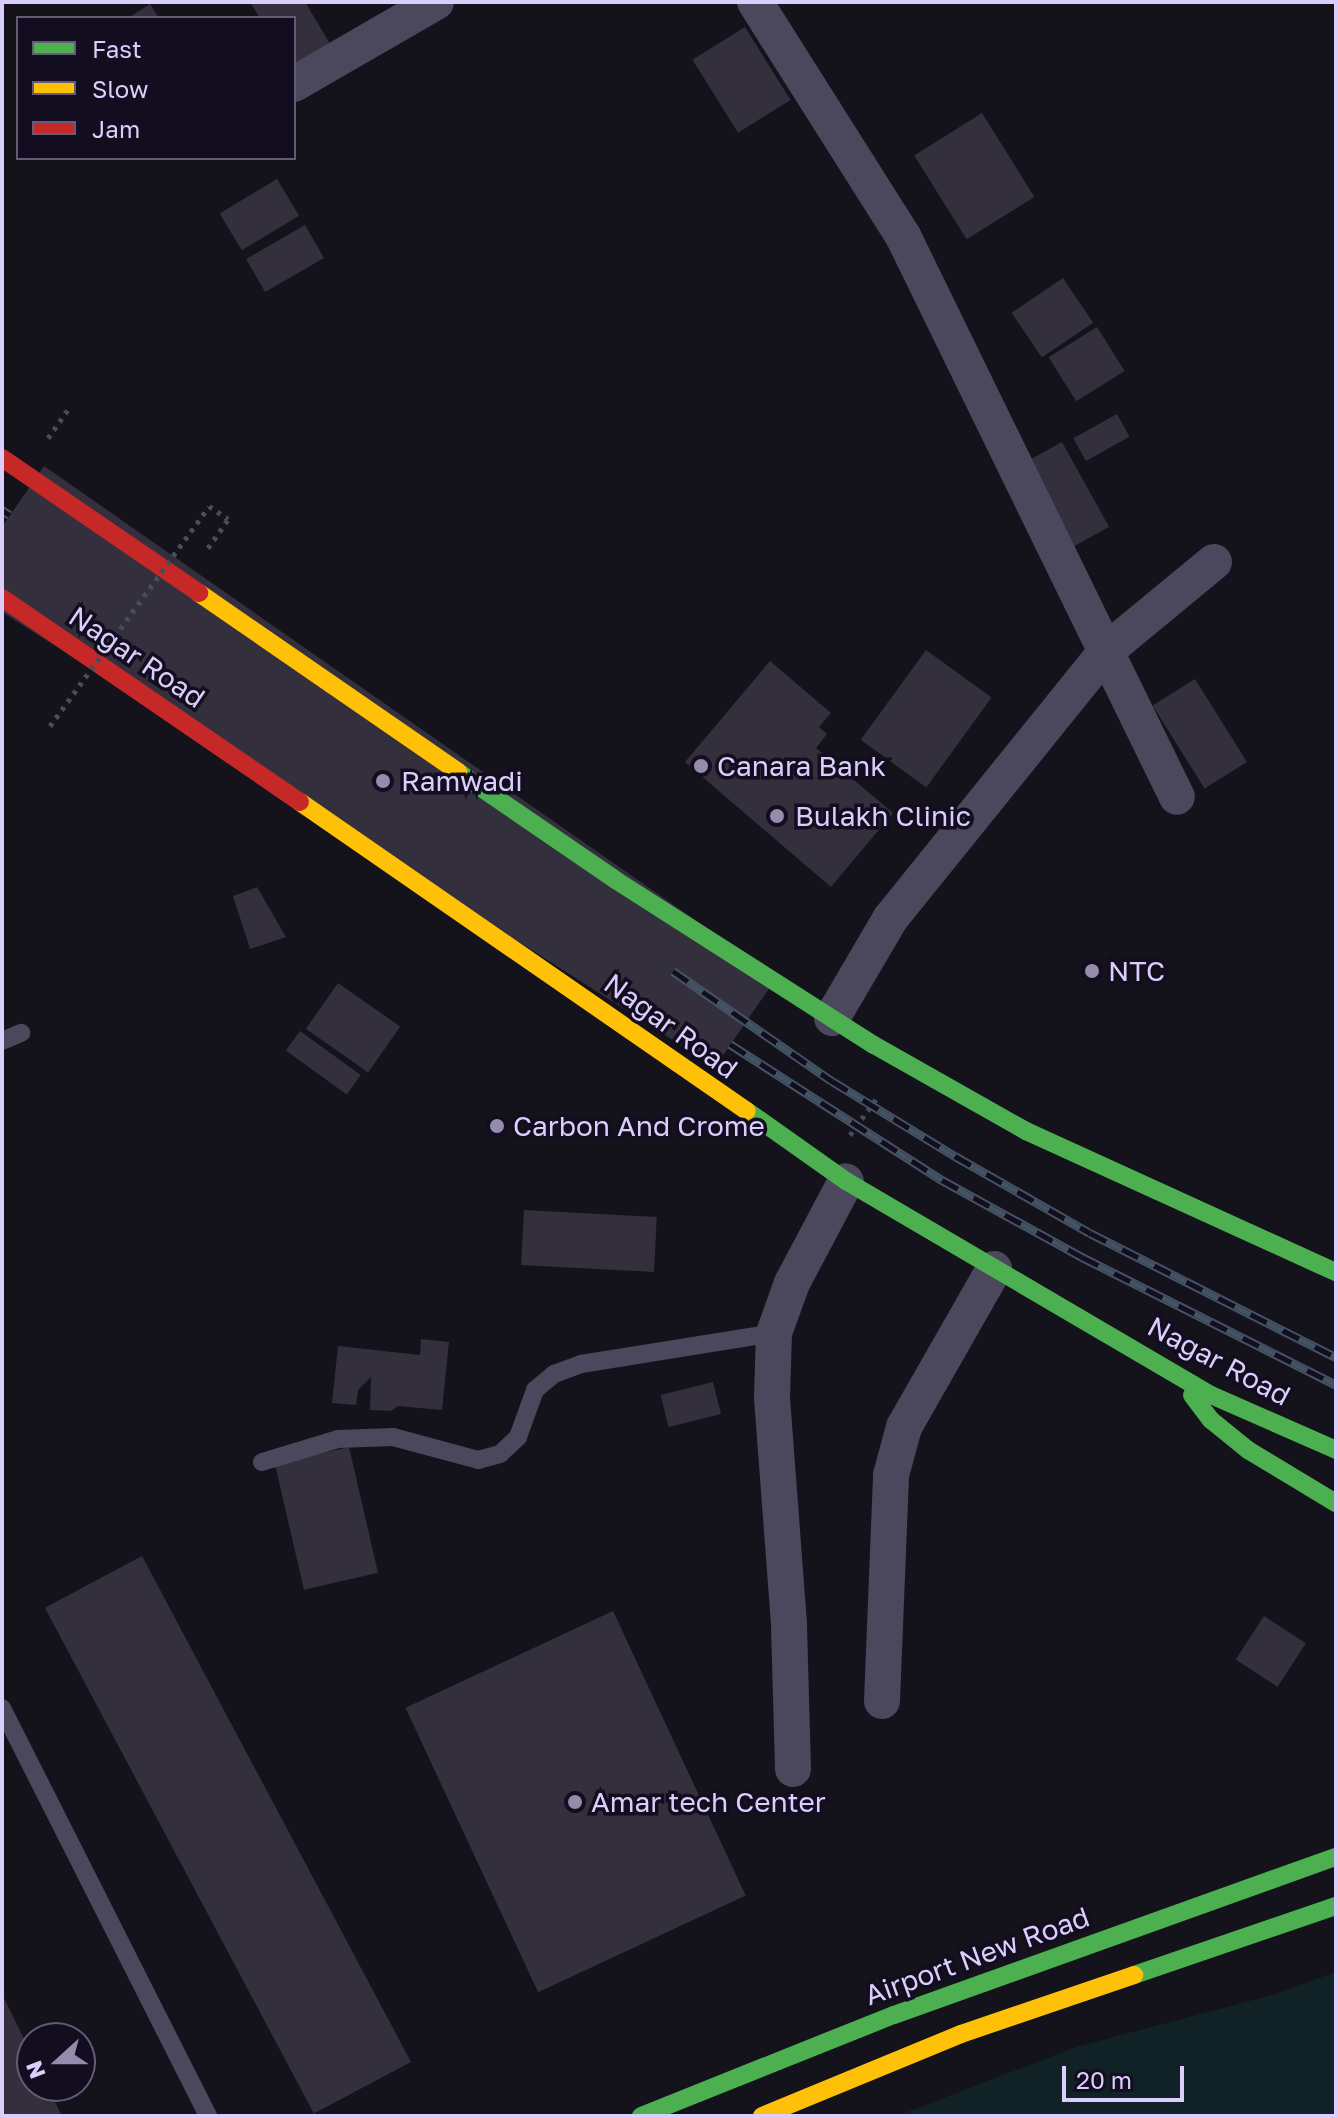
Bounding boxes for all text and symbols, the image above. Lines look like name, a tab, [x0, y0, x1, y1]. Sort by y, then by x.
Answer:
legend	[16, 16, 296, 160]
text: Fast	[92, 34, 142, 63]
text: Slow	[92, 74, 148, 103]
text: Jam	[92, 114, 140, 143]
street label: Nagar Road	[63, 599, 211, 715]
place label: Canara Bank	[717, 749, 886, 783]
marker: Canara Bank	[692, 757, 710, 775]
place label: Ramwadi	[401, 764, 523, 798]
marker: Ramwadi	[372, 770, 394, 792]
place label: Bulakh Clinic	[795, 799, 971, 833]
marker: Bulakh Clinic	[766, 805, 788, 827]
place label: NTC	[1108, 954, 1165, 988]
marker: NTC	[1083, 962, 1101, 980]
street label: Nagar Road	[598, 966, 744, 1086]
place label: Carbon And Crome	[513, 1109, 765, 1143]
marker: Carbon And Crome	[488, 1117, 506, 1135]
street label: Nagar Road	[1142, 1309, 1296, 1413]
place label: Amar tech Center	[591, 1785, 826, 1819]
marker: Amar tech Center	[566, 1793, 584, 1811]
street label: Airport New Road	[860, 1900, 1094, 2012]
north arrow	[16, 2022, 96, 2102]
scale bar	[1066, 2050, 1188, 2100]
text: N	[19, 2057, 51, 2083]
text: 20 m	[1076, 2065, 1132, 2094]

